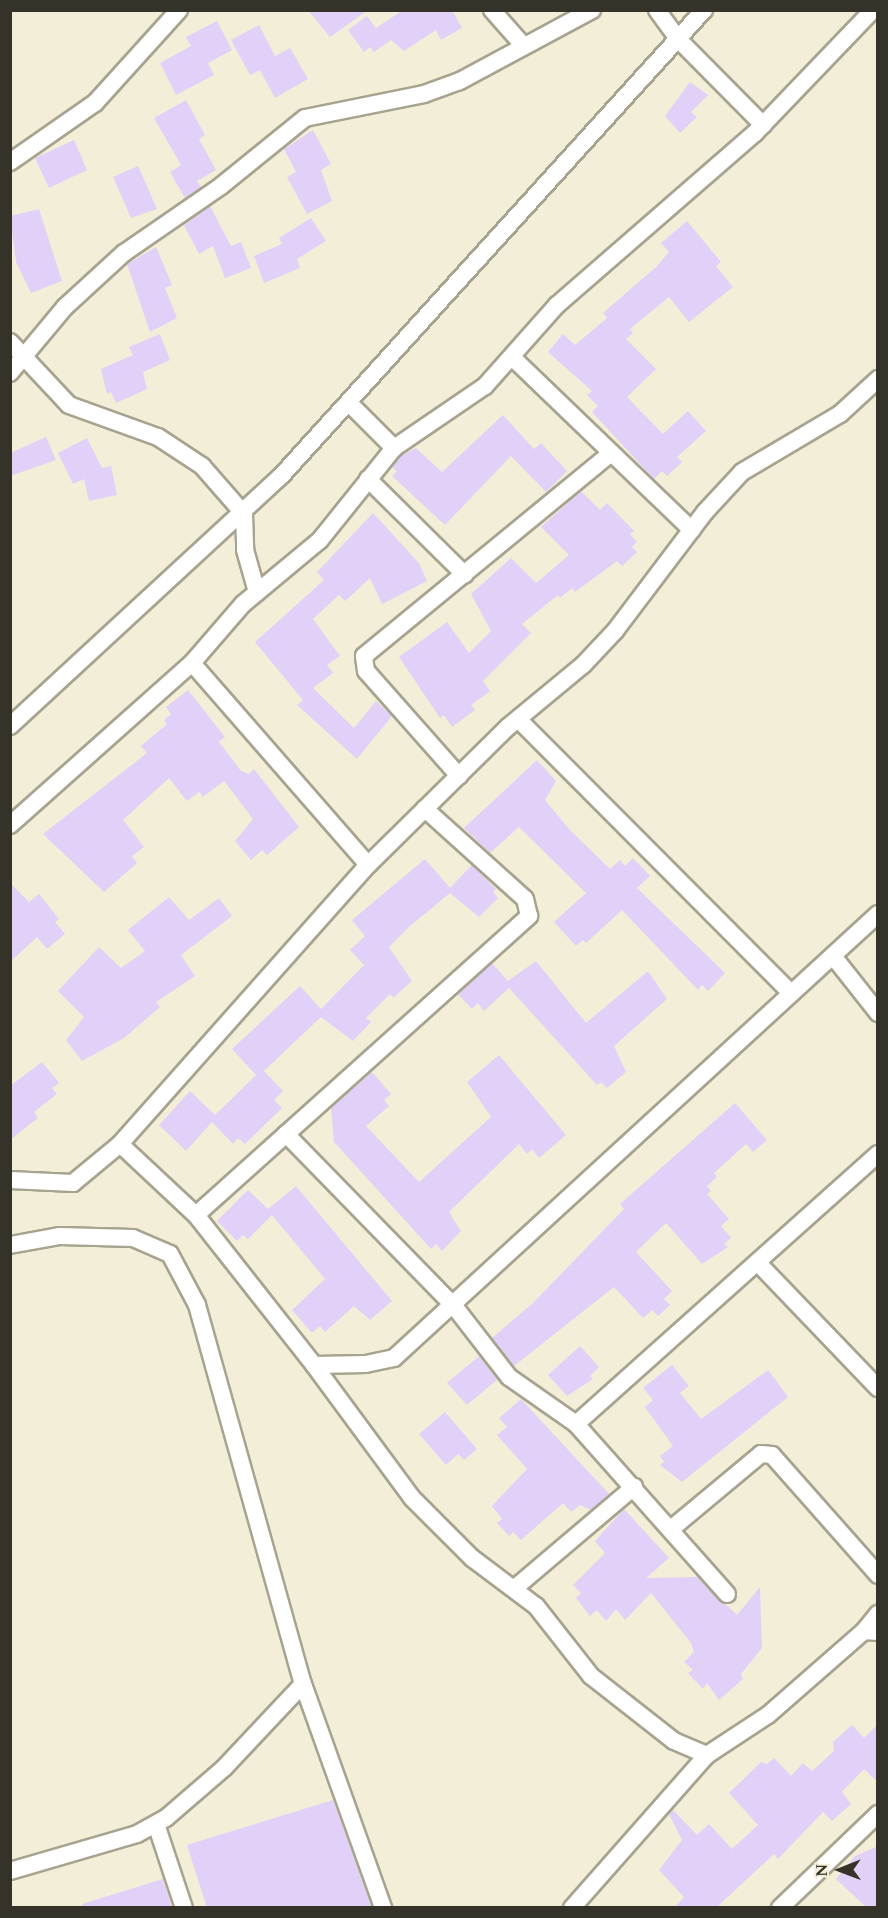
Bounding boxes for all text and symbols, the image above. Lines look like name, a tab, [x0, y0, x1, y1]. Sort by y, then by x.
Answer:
north arrow	[810, 1840, 870, 1900]
text: N	[810, 1864, 834, 1877]

